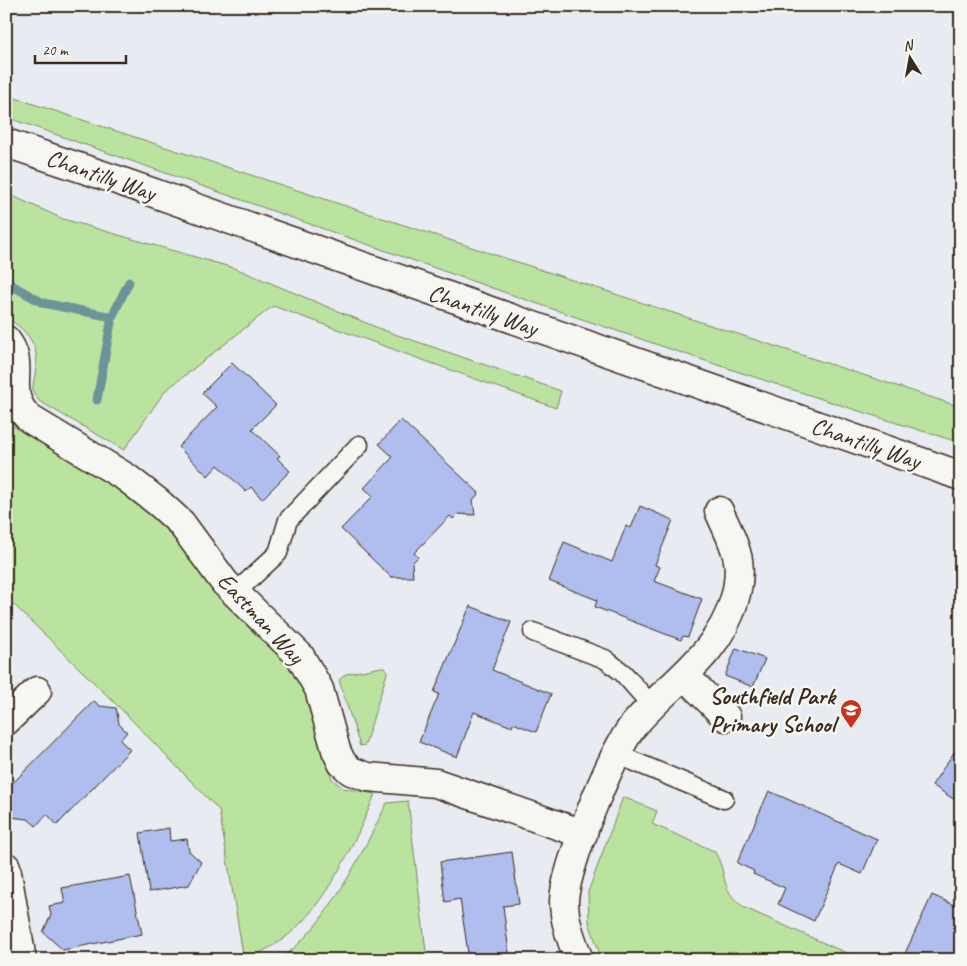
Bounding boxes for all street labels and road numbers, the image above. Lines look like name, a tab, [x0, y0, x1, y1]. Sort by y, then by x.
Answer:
street label: Chantilly Way	[42, 142, 161, 208]
street label: Chantilly Way	[424, 277, 543, 343]
street label: Chantilly Way	[807, 410, 926, 476]
street label: Eastman Way	[211, 566, 312, 671]

